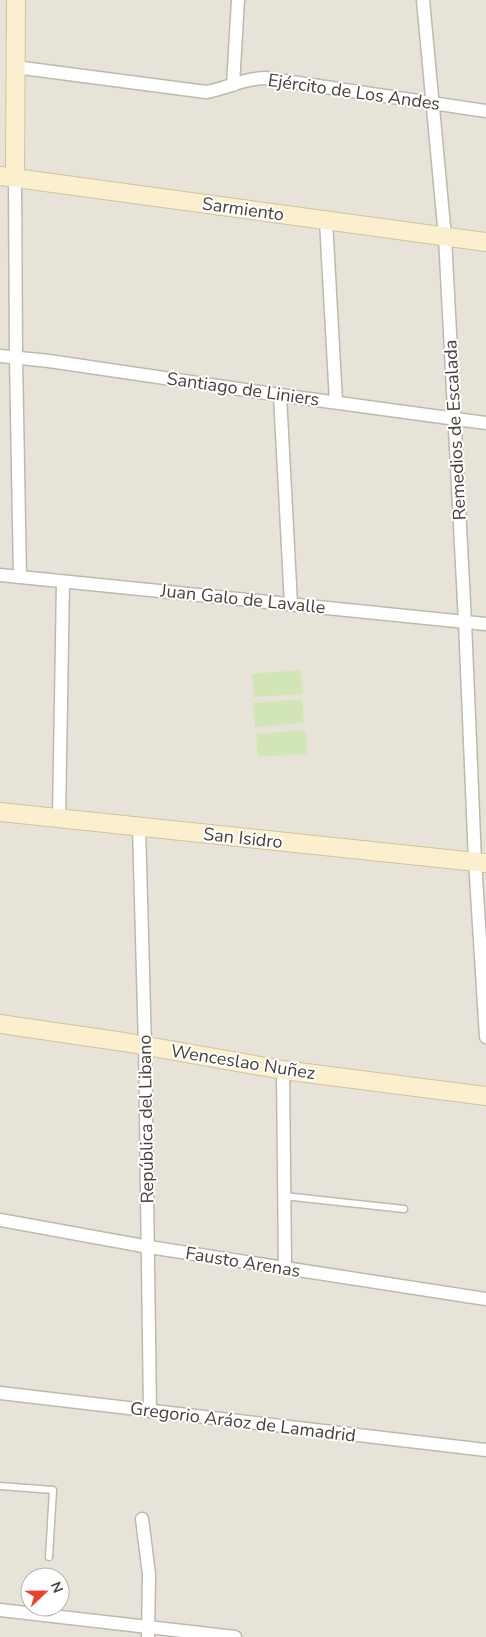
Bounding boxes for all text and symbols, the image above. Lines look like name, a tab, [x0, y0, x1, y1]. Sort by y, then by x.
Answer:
street label: Ejército de Los Andes	[266, 68, 442, 116]
street label: Sarmiento	[200, 191, 286, 227]
street label: Remedios de Escalada	[438, 339, 472, 521]
street label: Santiago de Liniers	[165, 366, 321, 412]
street label: Juan Galo de Lavalle	[158, 578, 327, 620]
street label: San Isidro	[202, 822, 284, 854]
street label: República del Libano	[133, 1034, 159, 1204]
street label: Wenceslao Nuñez	[169, 1039, 317, 1085]
street label: Fausto Arenas	[184, 1241, 302, 1283]
street label: Gregorio Aráoz de Lamadrid	[129, 1396, 357, 1448]
north arrow	[20, 1567, 70, 1617]
text: N	[46, 1579, 67, 1596]

